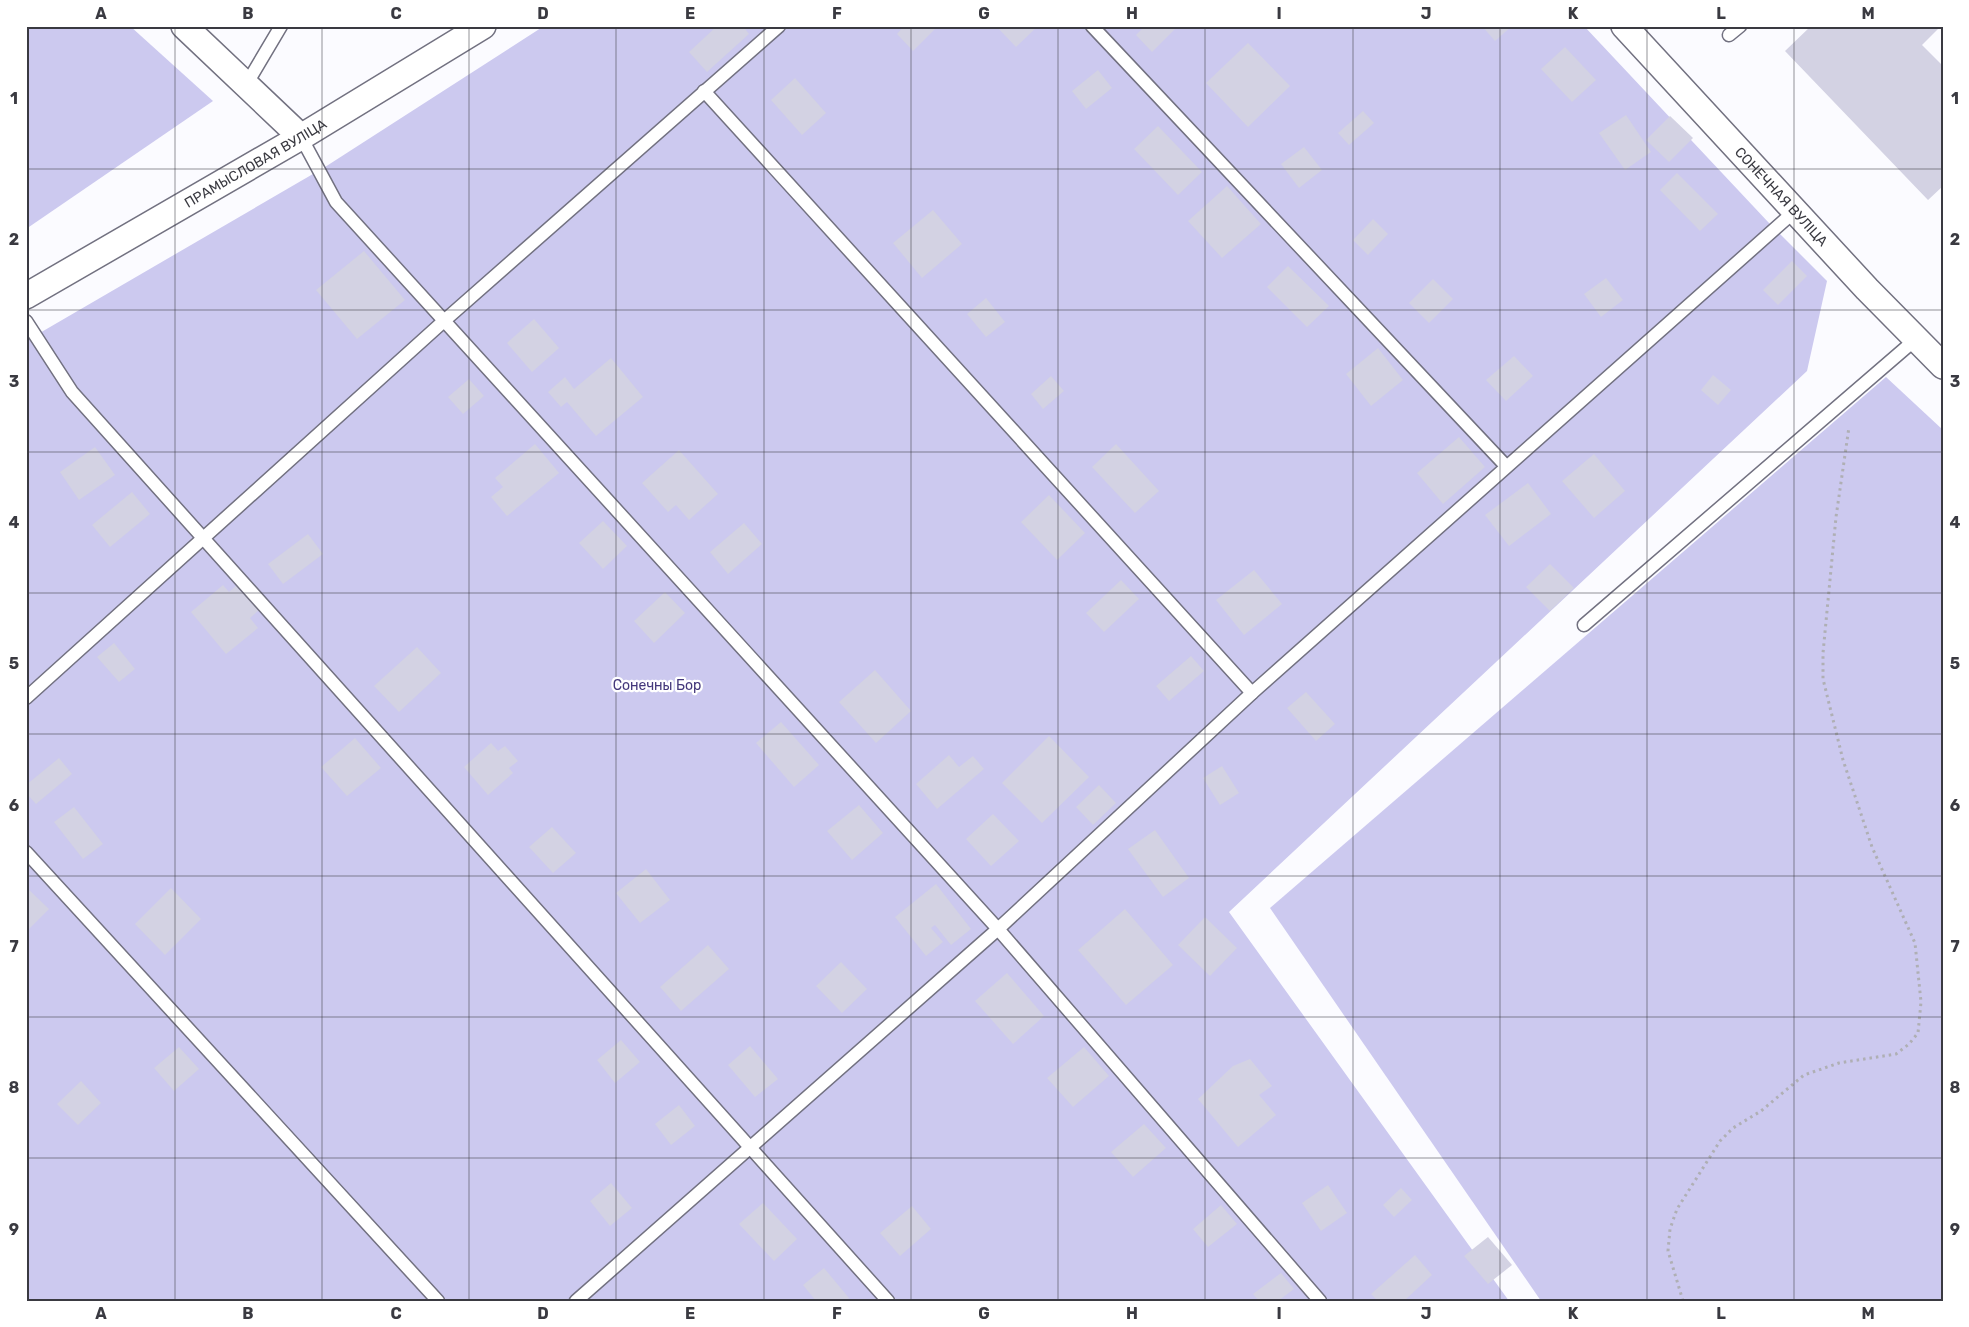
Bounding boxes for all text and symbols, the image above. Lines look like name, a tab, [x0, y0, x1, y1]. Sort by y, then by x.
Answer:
text: A	[95, 4, 107, 23]
text: B	[242, 4, 254, 23]
text: C	[390, 4, 402, 23]
text: D	[537, 4, 549, 23]
text: E	[685, 4, 695, 23]
text: F	[832, 4, 842, 23]
text: G	[978, 4, 990, 23]
text: H	[1126, 4, 1138, 23]
text: I	[1276, 4, 1282, 23]
text: J	[1421, 4, 1431, 23]
text: K	[1568, 4, 1579, 23]
text: L	[1716, 4, 1726, 23]
text: M	[1861, 4, 1875, 23]
text: 1	[10, 89, 18, 108]
text: 1	[1951, 89, 1959, 108]
street label: ПРАМЫСЛОВАЯ ВУЛІЦА	[181, 115, 330, 211]
street label: СОНЕЧНАЯ ВУЛІЦА	[1731, 143, 1832, 250]
text: 2	[9, 230, 19, 249]
text: 2	[1950, 230, 1960, 249]
text: 3	[9, 372, 19, 391]
text: 3	[1950, 372, 1960, 391]
text: 4	[9, 513, 20, 532]
text: 4	[1950, 513, 1961, 532]
text: 5	[9, 654, 19, 673]
text: 5	[1950, 654, 1960, 673]
park label: Сонечны Бор	[613, 677, 701, 694]
text: 6	[9, 796, 19, 815]
text: 6	[1950, 796, 1960, 815]
text: 7	[9, 937, 19, 956]
text: 7	[1950, 937, 1960, 956]
text: 8	[9, 1078, 20, 1097]
text: 8	[1950, 1078, 1961, 1097]
text: 9	[9, 1220, 19, 1239]
text: 9	[1950, 1220, 1960, 1239]
text: A	[95, 1304, 107, 1323]
text: B	[242, 1304, 254, 1323]
text: C	[390, 1304, 402, 1323]
text: D	[537, 1304, 549, 1323]
text: E	[685, 1304, 695, 1323]
text: F	[832, 1304, 842, 1323]
text: G	[978, 1304, 990, 1323]
text: H	[1126, 1304, 1138, 1323]
text: I	[1276, 1304, 1282, 1323]
text: J	[1421, 1304, 1431, 1323]
text: K	[1568, 1304, 1579, 1323]
text: L	[1716, 1304, 1726, 1323]
text: M	[1861, 1304, 1875, 1323]

